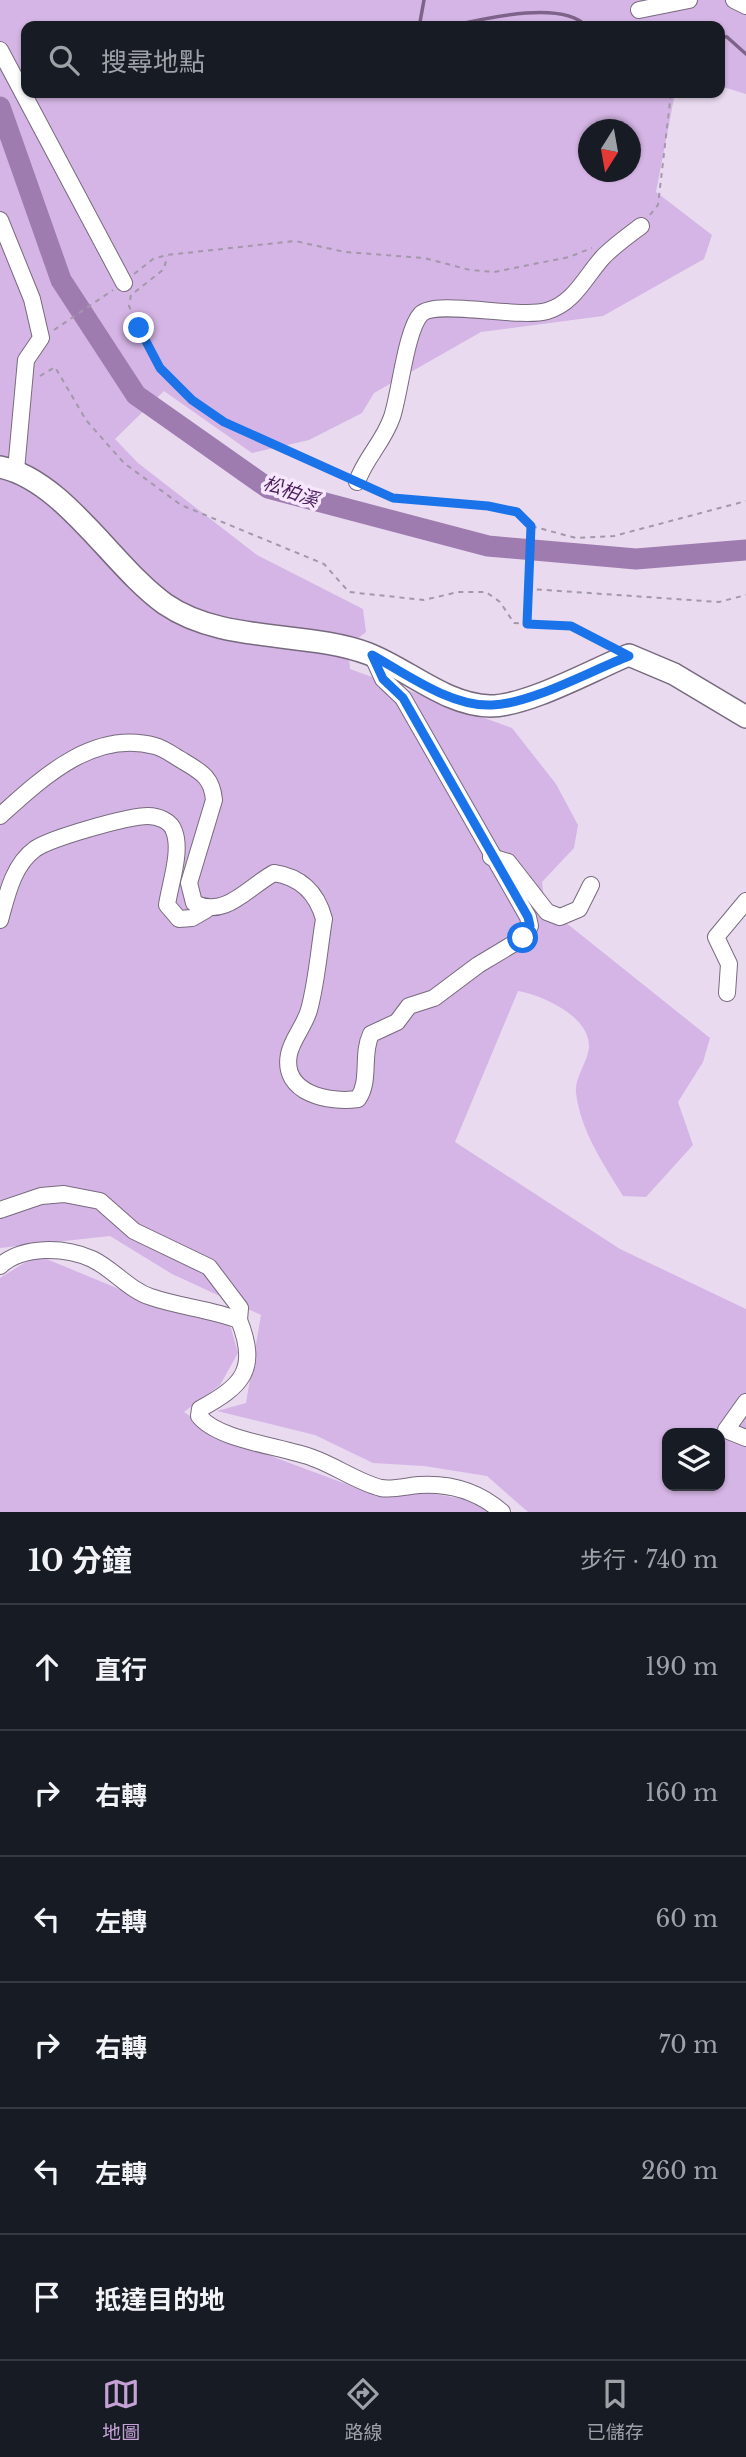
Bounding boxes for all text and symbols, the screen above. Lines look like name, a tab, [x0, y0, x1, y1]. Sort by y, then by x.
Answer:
search box	[21, 21, 725, 98]
icon: search	[45, 41, 83, 79]
text: 搜尋地點	[101, 46, 205, 78]
north arrow	[578, 119, 641, 182]
route end	[123, 312, 154, 343]
water label: 松柏溪	[260, 471, 324, 513]
route start	[507, 922, 538, 953]
map controls	[662, 1428, 725, 1491]
button: layers	[662, 1428, 725, 1491]
text: 10 分鐘	[28, 1542, 132, 1579]
text: 步行 · 740 m	[580, 1546, 718, 1574]
icon: ahead	[28, 1648, 66, 1686]
text: 190 m	[645, 1653, 718, 1681]
text: 直行	[95, 1654, 147, 1686]
icon: right	[28, 1774, 66, 1812]
text: 160 m	[645, 1779, 718, 1807]
text: 右轉	[95, 1780, 147, 1812]
icon: left	[28, 1900, 66, 1938]
text: 60 m	[656, 1905, 718, 1933]
text: 左轉	[95, 1906, 147, 1938]
icon: right	[28, 2026, 66, 2064]
text: 70 m	[659, 2031, 718, 2059]
text: 右轉	[95, 2032, 147, 2064]
icon: left	[28, 2152, 66, 2190]
text: 260 m	[641, 2157, 718, 2185]
text: 左轉	[95, 2158, 147, 2190]
icon: arrive	[28, 2278, 66, 2316]
text: 抵達目的地	[95, 2284, 225, 2316]
tab: 地圖	[102, 2375, 140, 2444]
tab: 路線	[344, 2375, 383, 2444]
tab: 已儲存	[587, 2375, 644, 2444]

